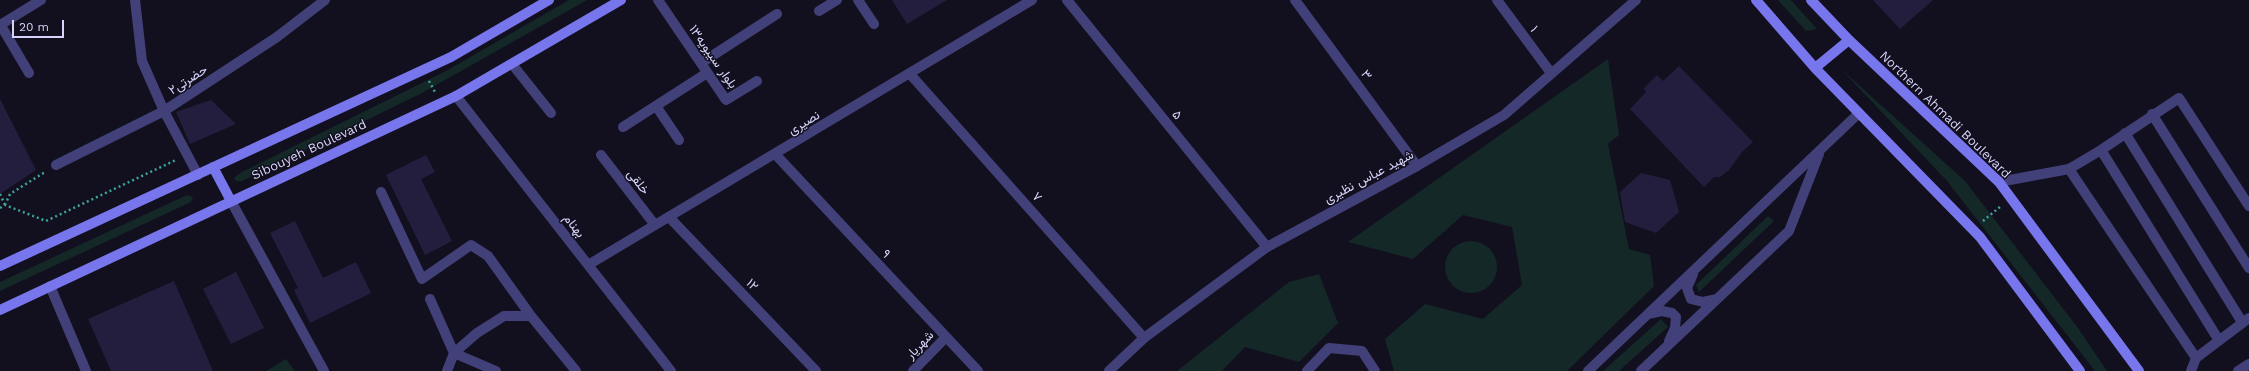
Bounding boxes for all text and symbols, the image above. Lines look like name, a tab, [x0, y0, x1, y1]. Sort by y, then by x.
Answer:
scale bar	[14, 12, 66, 38]
text: 20 m	[19, 20, 49, 34]
street label: بلوار سیبویه۱۳	[685, 22, 741, 92]
street label: ۱	[1527, 23, 1541, 35]
street label: Northern Ahmadi Boulevard	[1876, 48, 2014, 182]
street label: حضرتی۲	[166, 62, 210, 98]
street label: ۳	[1357, 67, 1375, 83]
street label: نصیری	[785, 107, 823, 139]
street label: ۵	[1169, 107, 1185, 123]
street label: Sibouyeh Boulevard	[249, 116, 369, 184]
street label: شهید عباس نظیری	[1322, 147, 1416, 207]
street label: خلقی	[623, 166, 653, 198]
street label: ۷	[1029, 189, 1045, 205]
street label: بهنام	[560, 211, 588, 241]
street label: ۹	[878, 246, 894, 262]
street label: ۱۲	[743, 276, 761, 294]
street label: شهریار	[903, 327, 937, 363]

